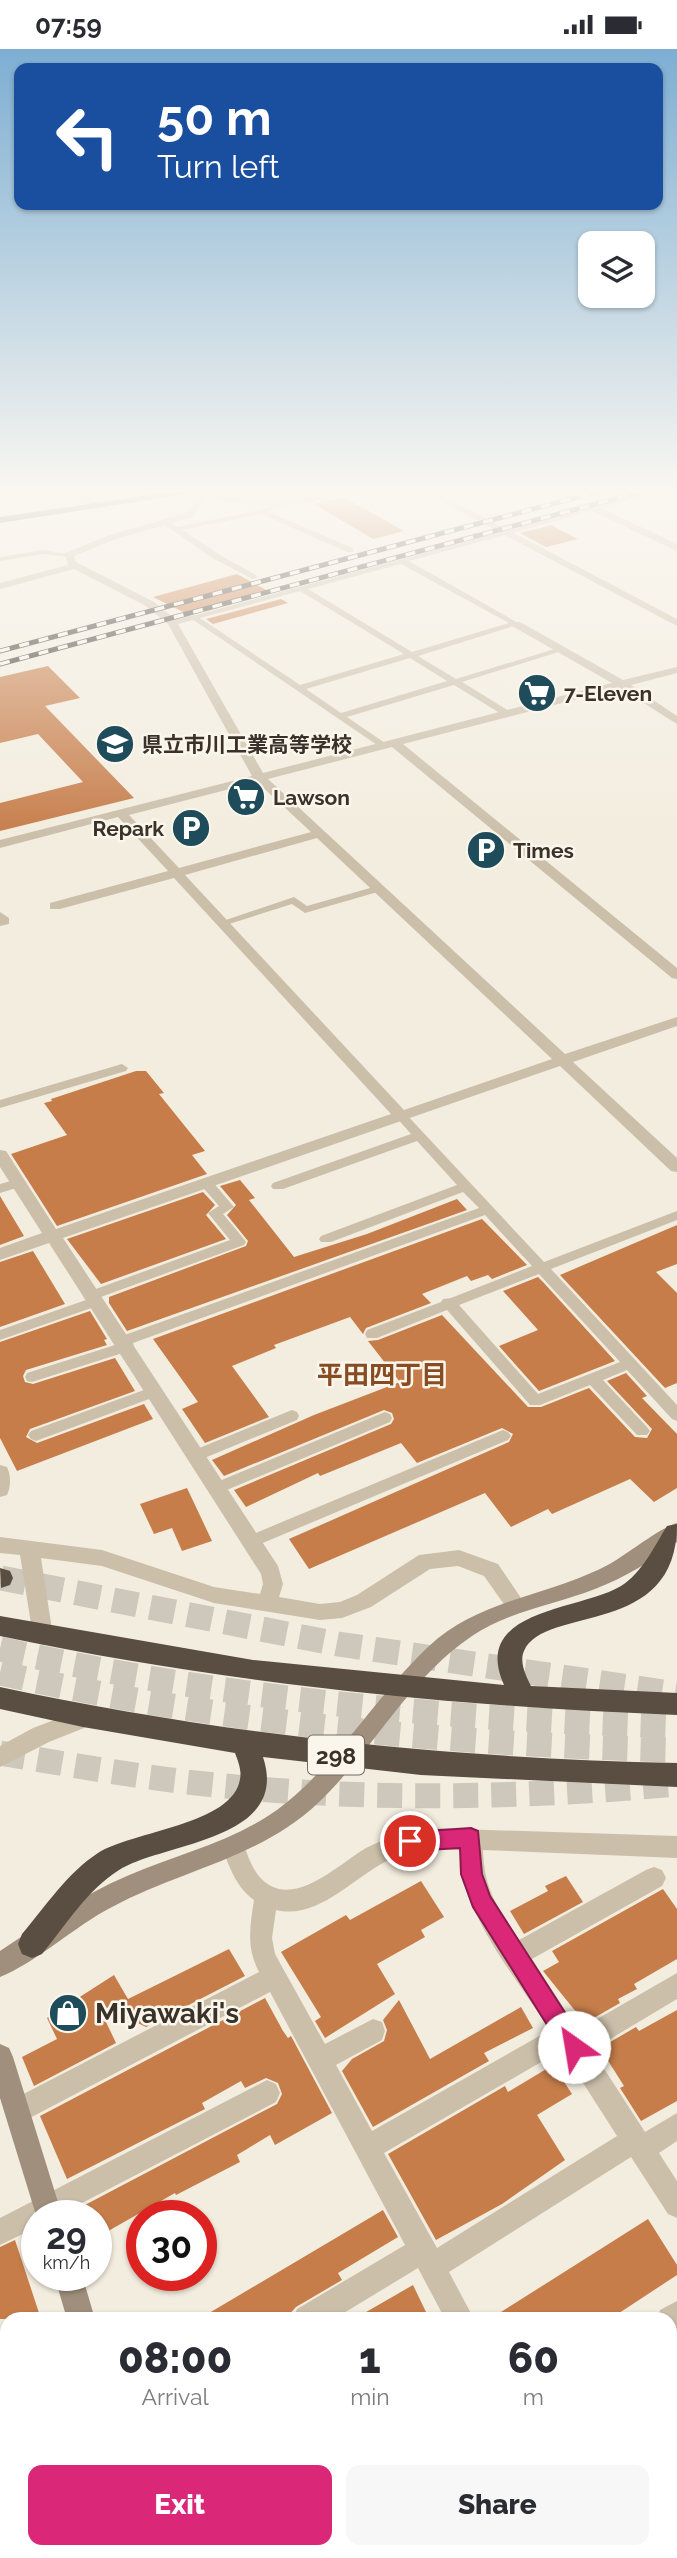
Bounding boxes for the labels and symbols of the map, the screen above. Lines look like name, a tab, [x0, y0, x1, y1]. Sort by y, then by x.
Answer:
supermarket icon: 7-Eleven	[516, 672, 558, 714]
place label: 7-Eleven	[564, 681, 652, 706]
school or university icon: 県立市川工業高等学校	[94, 723, 136, 765]
place label: 県立市川工業高等学校	[142, 732, 352, 757]
supermarket icon: Lawson	[225, 776, 267, 818]
place label: Lawson	[273, 785, 350, 810]
parking icon: Repark	[170, 807, 212, 849]
place label: Repark	[93, 816, 164, 841]
parking icon: Times	[465, 829, 507, 871]
place label: Times	[513, 838, 574, 863]
district label: 平田四丁目	[317, 1360, 447, 1390]
road number: 298	[308, 1735, 364, 1775]
pin	[380, 1811, 440, 1871]
shop icon: Miyawaki's	[47, 1992, 89, 2034]
place label: Miyawaki's	[95, 1997, 239, 2030]
position arrow	[537, 2010, 611, 2084]
speed limit sign: 30	[126, 2200, 217, 2291]

